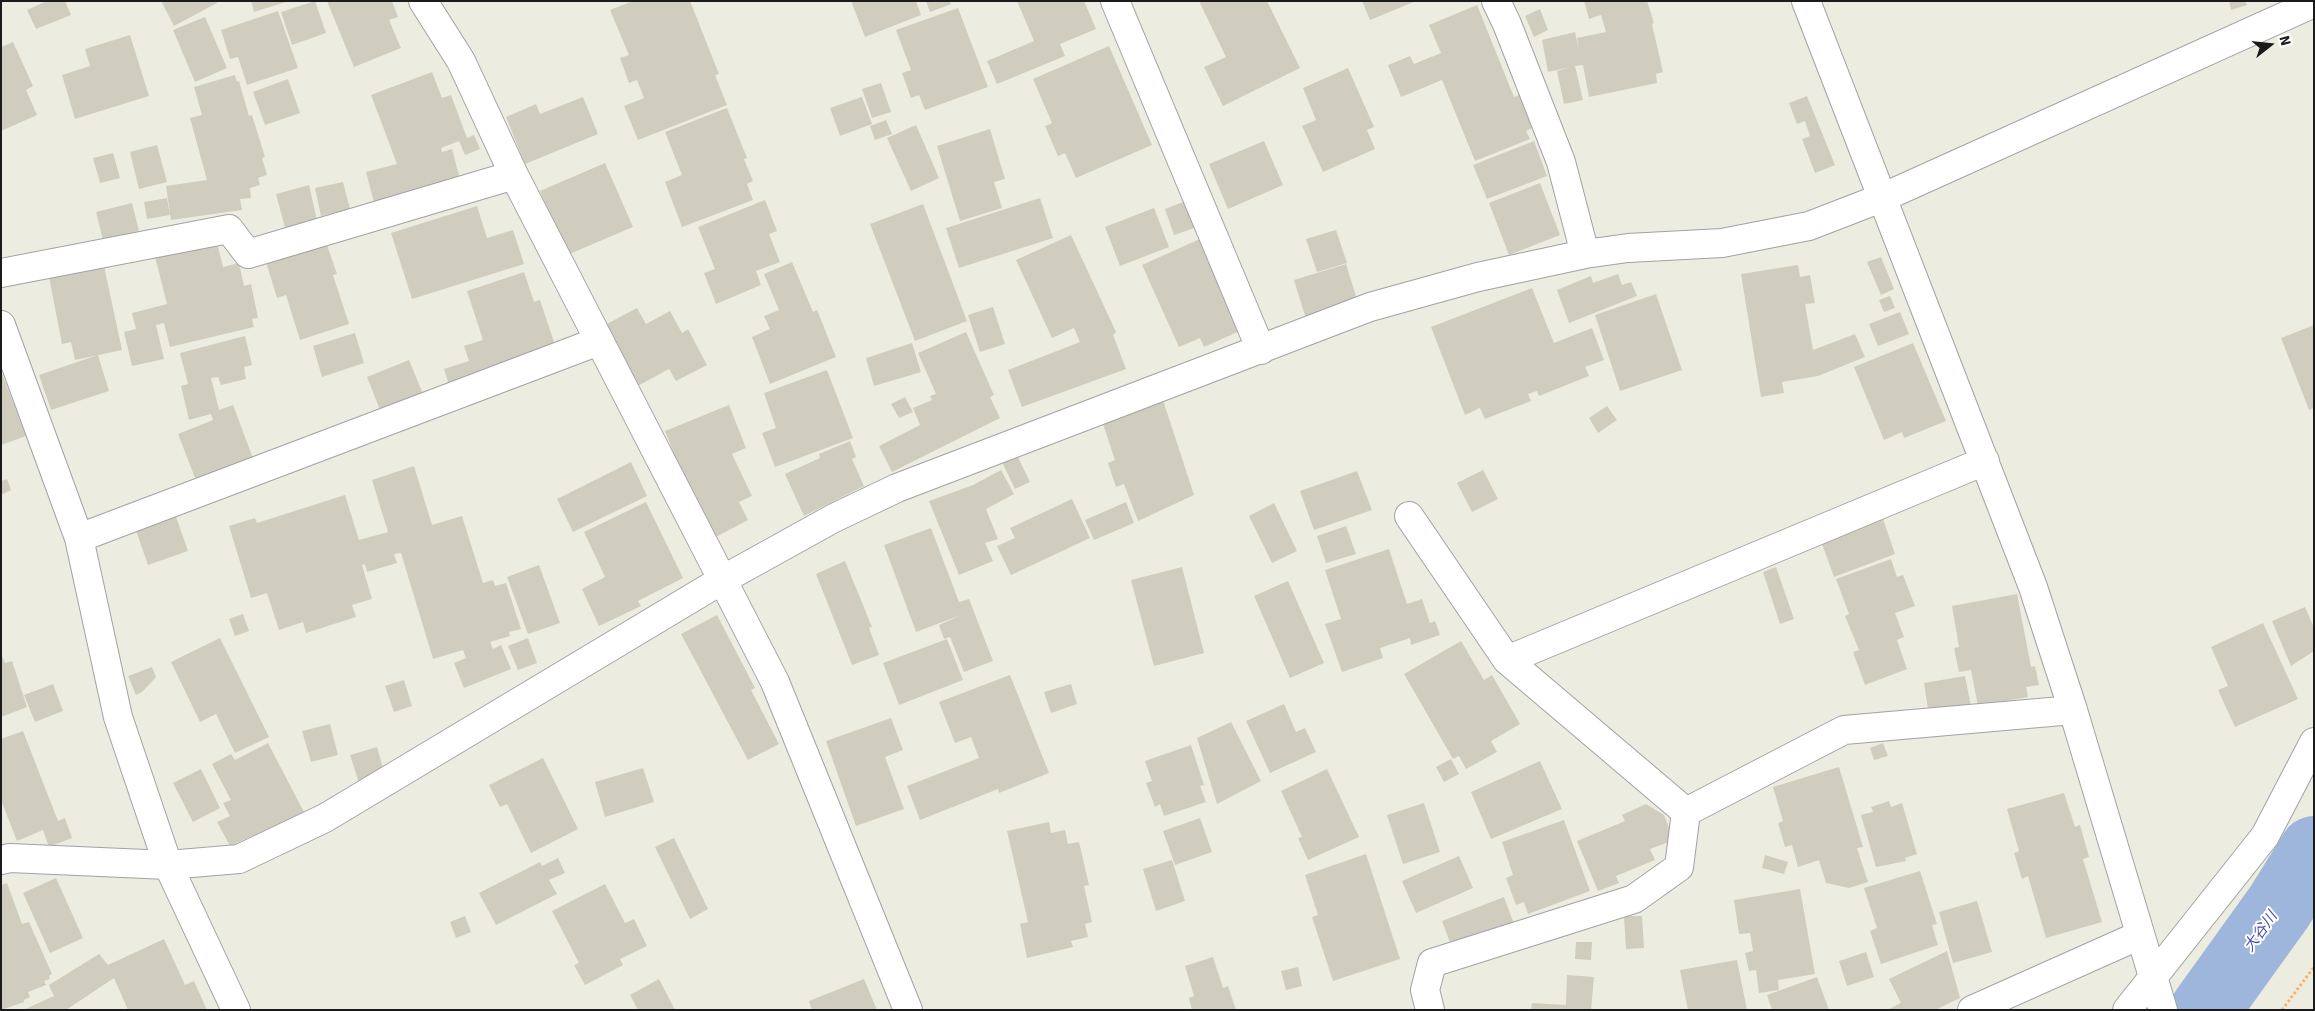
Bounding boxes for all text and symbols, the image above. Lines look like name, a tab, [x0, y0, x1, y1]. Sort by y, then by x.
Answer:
north arrow	[2245, 20, 2295, 70]
text: N	[2275, 34, 2294, 48]
water label: 大谷川	[2240, 909, 2282, 955]

